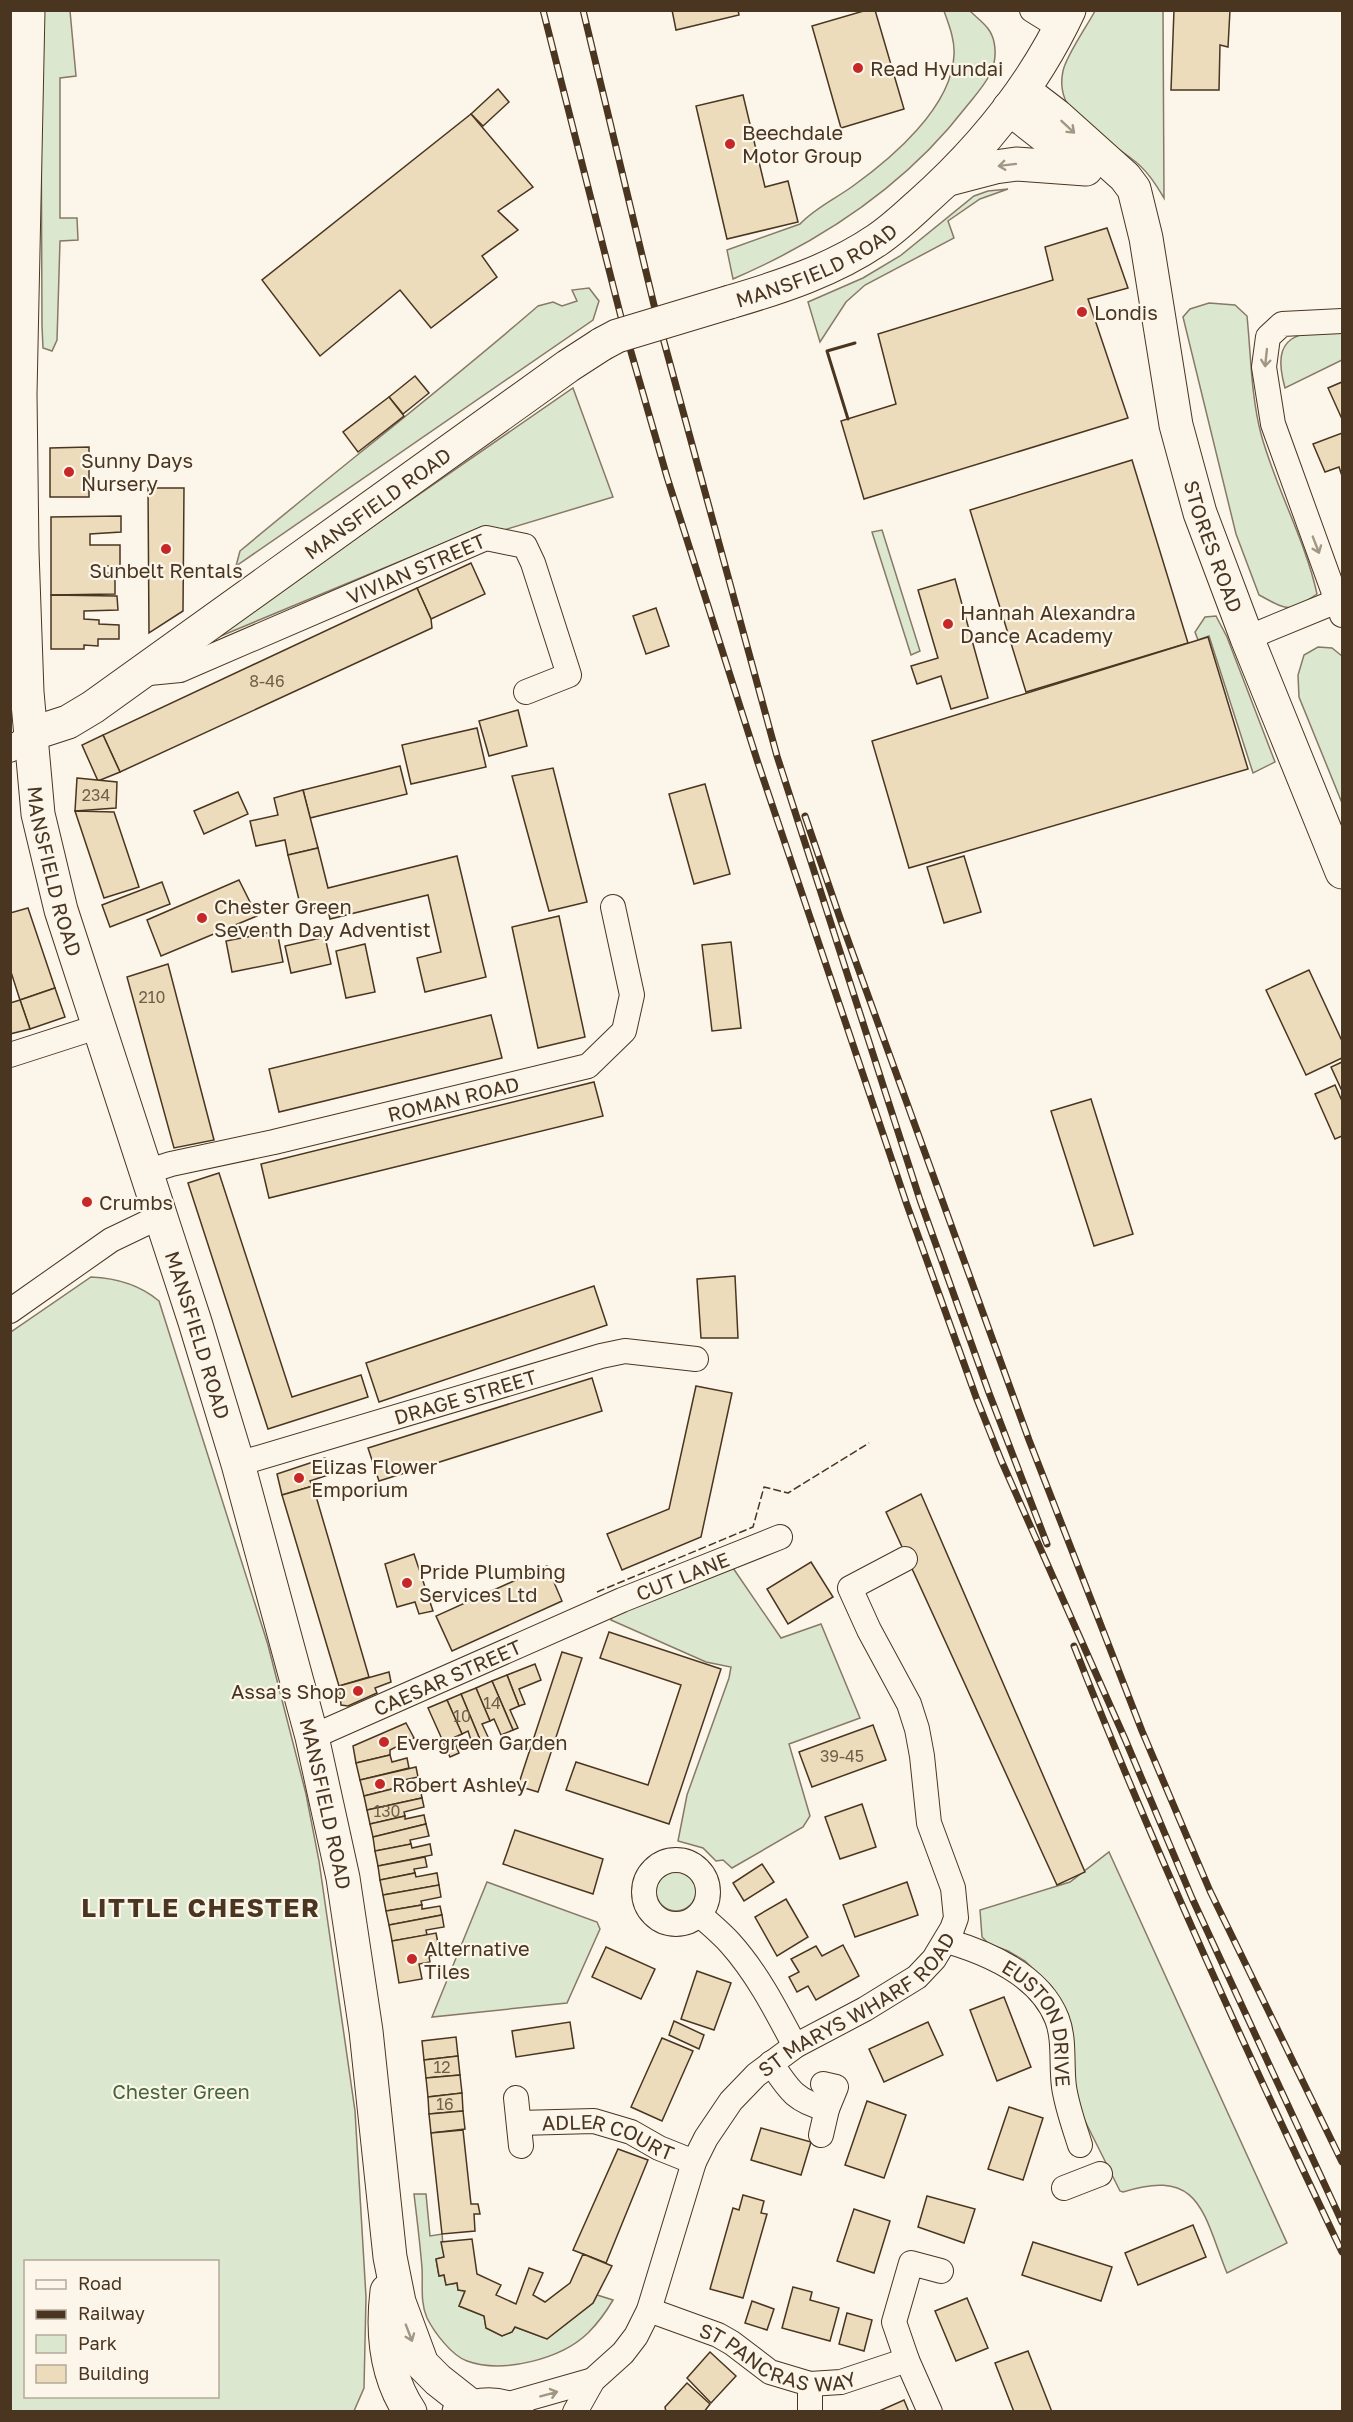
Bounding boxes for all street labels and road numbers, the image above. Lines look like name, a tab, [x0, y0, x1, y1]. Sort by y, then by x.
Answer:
street label: MANSFIELD ROAD	[733, 218, 901, 312]
street label: MANSFIELD ROAD	[299, 442, 455, 564]
street label: STORES ROAD	[1180, 478, 1248, 616]
street label: VIVIAN STREET	[343, 528, 489, 609]
street label: MANSFIELD ROAD	[24, 785, 87, 959]
street label: ROMAN ROAD	[385, 1071, 522, 1126]
street label: MANSFIELD ROAD	[161, 1248, 236, 1422]
street label: DRAGE STREET	[391, 1364, 539, 1429]
street label: CUT LANE	[632, 1547, 733, 1605]
street label: CAESAR STREET	[370, 1634, 525, 1720]
street label: MANSFIELD ROAD	[295, 1715, 357, 1891]
street label: ST MARYS WHARF ROAD	[753, 1928, 959, 2081]
street label: EUSTON DRIVE	[998, 1954, 1076, 2088]
street label: ADLER COURT	[541, 2109, 678, 2165]
street label: ST PANCRAS WAY	[696, 2317, 859, 2396]

